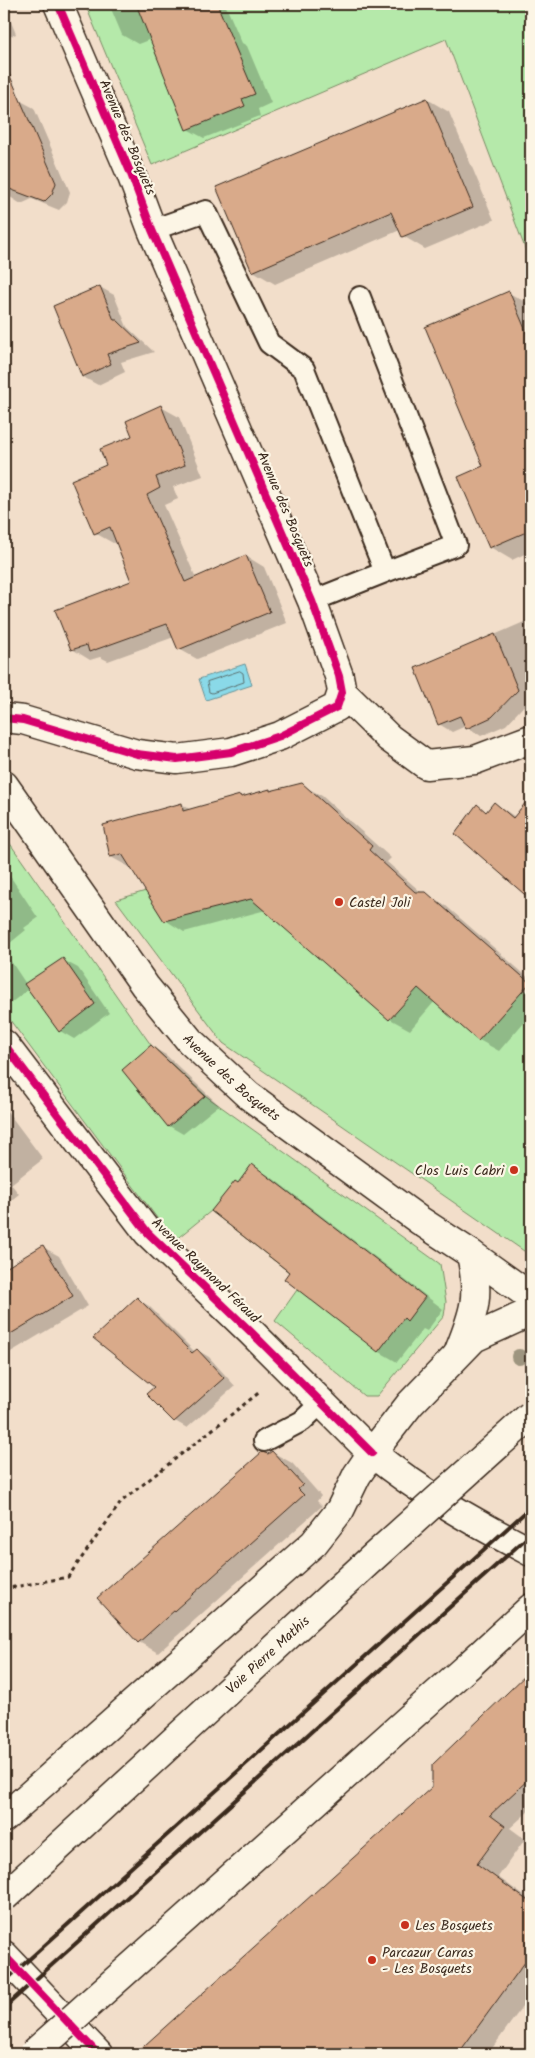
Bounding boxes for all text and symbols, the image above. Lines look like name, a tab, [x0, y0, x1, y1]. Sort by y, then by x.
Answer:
street label: Avenue des Bosquets	[93, 76, 161, 199]
street label: Avenue des Bosquets	[251, 448, 319, 571]
place label: Castel Joli	[349, 892, 411, 914]
marker: Castel Joli	[333, 896, 345, 908]
street label: Avenue des Bosquets	[177, 1030, 285, 1127]
place label: Clos Luis Cabri	[415, 1160, 505, 1182]
marker: Clos Luis Cabri	[508, 1164, 520, 1176]
street label: Avenue Raymond Féraud	[146, 1213, 265, 1329]
street label: Voie Pierre Mathis	[221, 1611, 315, 1700]
place label: Les Bosquets	[415, 1915, 493, 1937]
marker: Les Bosquets	[399, 1919, 411, 1931]
place label: Parcazur Carras - Les Bosquets	[382, 1942, 474, 1980]
marker: Parcazur Carras - Les Bosquets	[366, 1954, 378, 1966]

